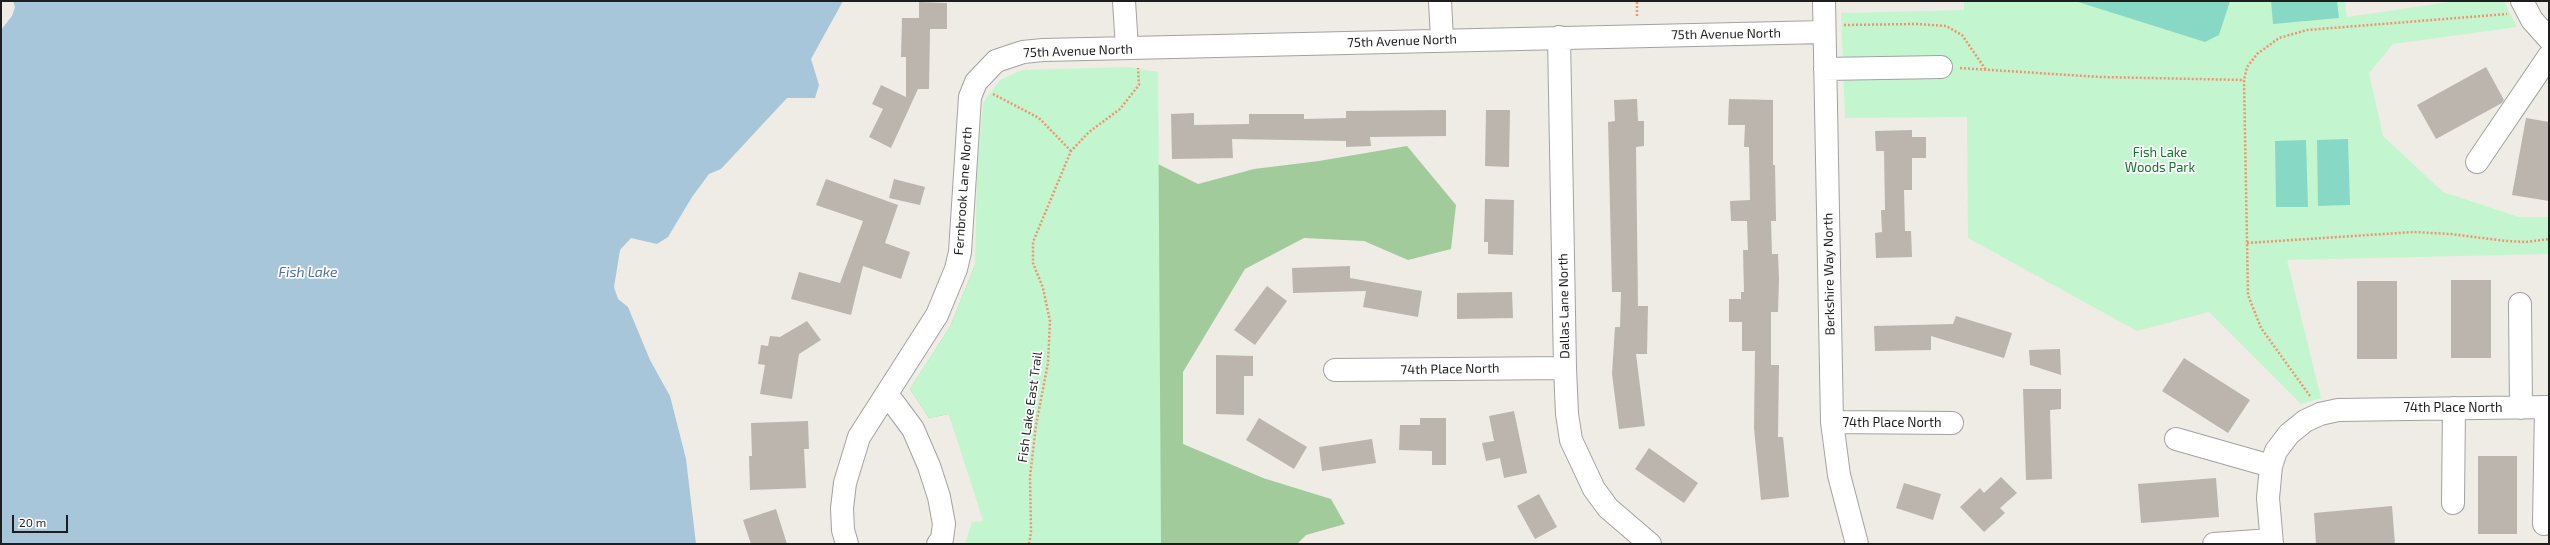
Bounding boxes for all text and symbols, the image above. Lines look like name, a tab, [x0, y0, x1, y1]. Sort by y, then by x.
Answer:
street label: 75th Avenue North	[1671, 25, 1781, 43]
street label: 75th Avenue North	[1347, 31, 1457, 51]
street label: 75th Avenue North	[1023, 41, 1133, 61]
street label: Fernbrook Lane North	[951, 126, 975, 256]
park label: Fish Lake Woods Park	[2125, 145, 2195, 176]
street label: Berkshire Way North	[1820, 213, 1838, 335]
street label: Dallas Lane North	[1555, 253, 1573, 359]
water label: Fish Lake	[278, 264, 338, 280]
street label: Fish Lake East Trail	[1014, 350, 1046, 464]
street label: 74th Place North	[1400, 360, 1500, 378]
street label: 74th Place North	[2403, 400, 2503, 416]
street label: 74th Place North	[1842, 415, 1942, 431]
scale bar	[14, 507, 70, 533]
text: 20 m	[19, 515, 46, 529]

